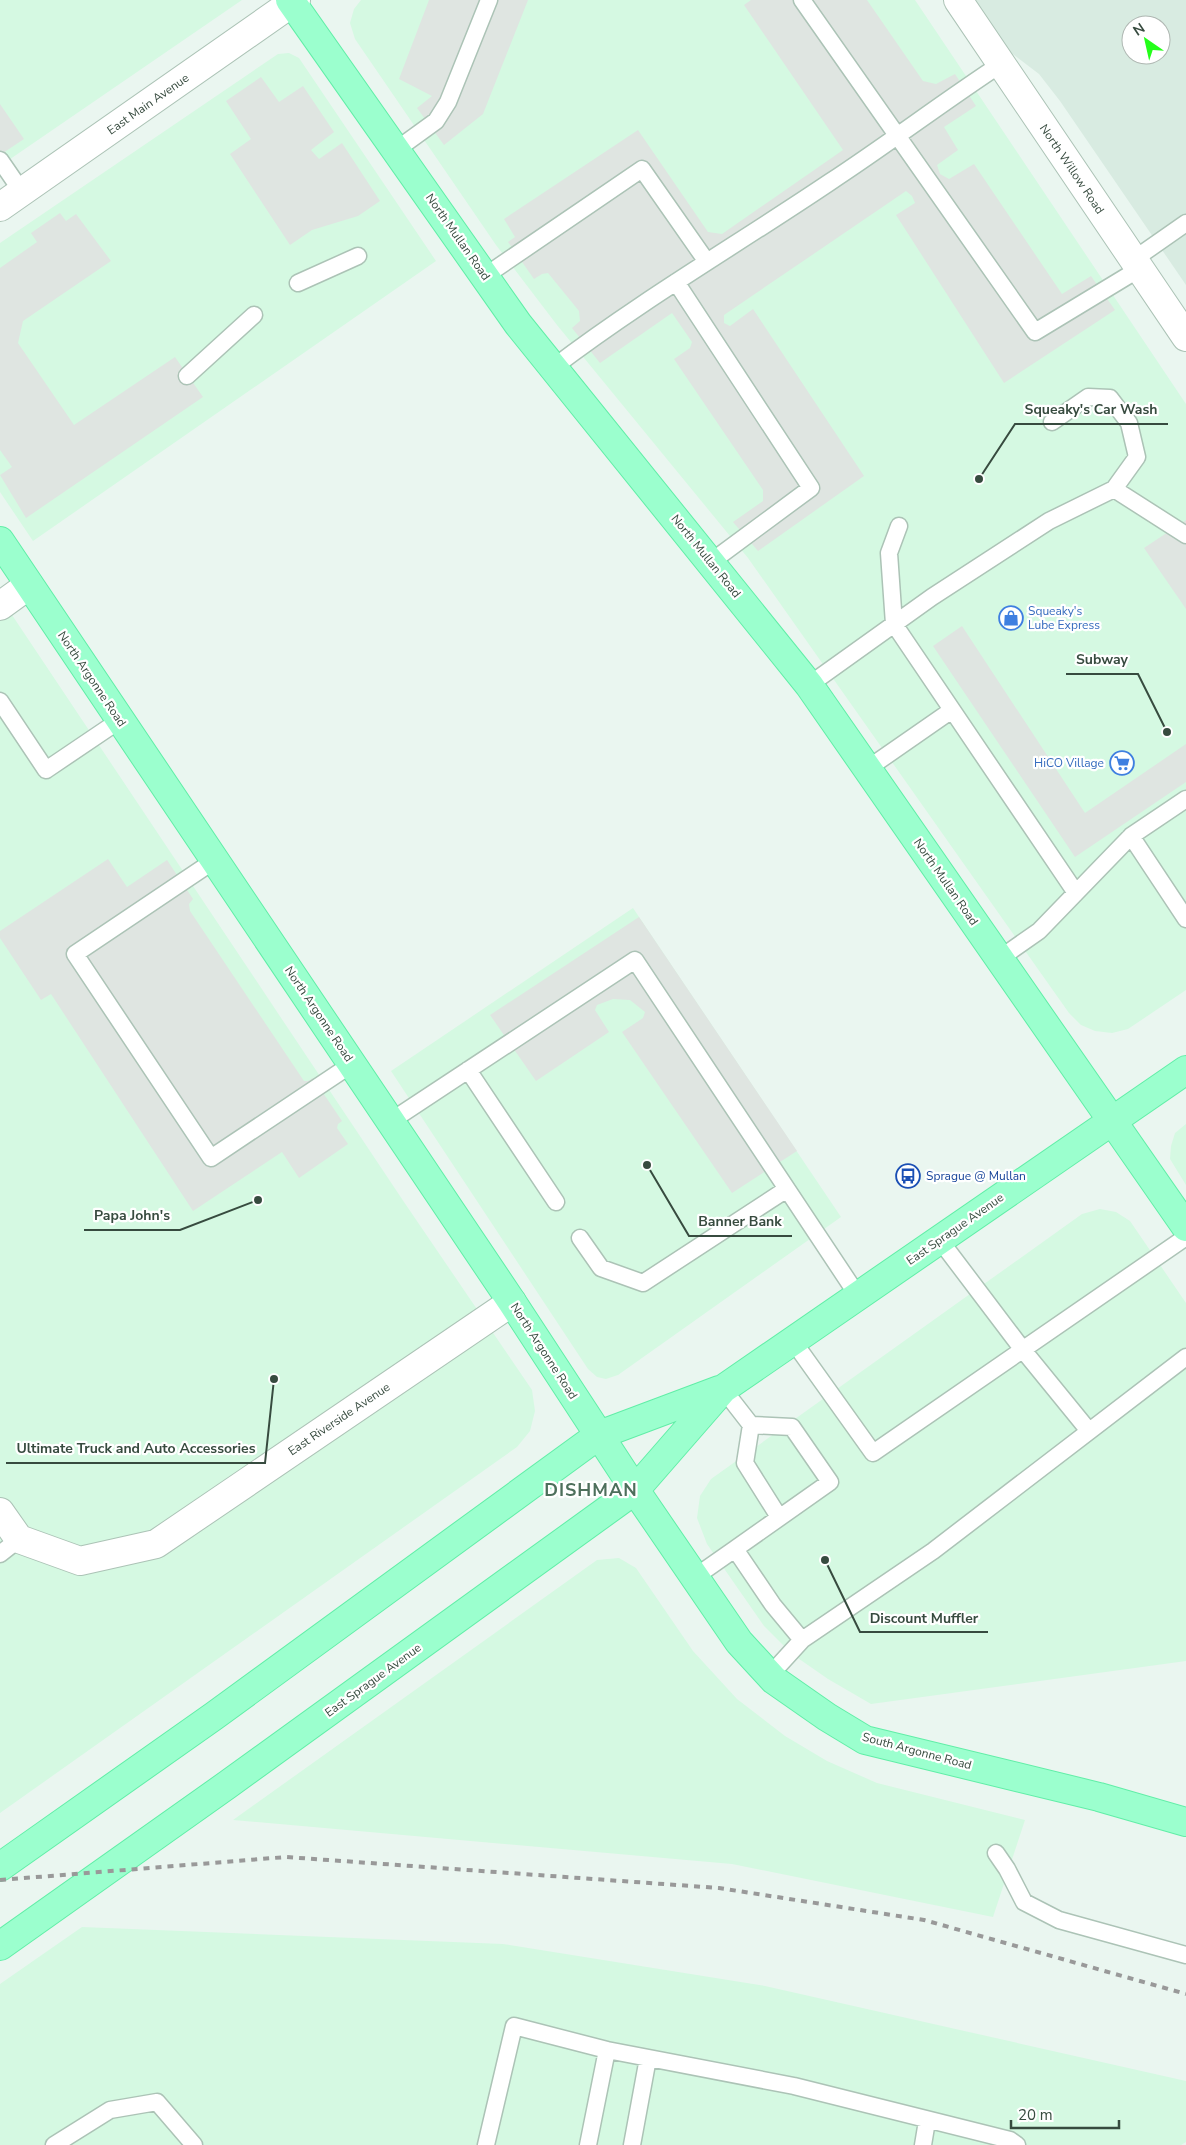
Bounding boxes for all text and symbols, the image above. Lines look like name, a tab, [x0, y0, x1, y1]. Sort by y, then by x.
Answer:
north arrow	[1121, 15, 1171, 65]
text: N	[1129, 19, 1149, 40]
street label: East Main Avenue	[104, 70, 192, 138]
street label: North Willow Road	[1036, 121, 1108, 217]
street label: North Mullan Road	[422, 190, 494, 284]
callout: Squeaky's Car Wash	[1015, 395, 1168, 424]
text: Squeaky's Car Wash	[1025, 400, 1157, 419]
street label: North Mullan Road	[668, 511, 744, 601]
place label: Squeaky's Lube Express	[1028, 603, 1100, 633]
shop icon: Squeaky's Lube Express	[998, 605, 1024, 631]
street label: North Argonne Road	[54, 628, 130, 730]
callout: Subway	[1066, 645, 1138, 674]
text: Subway	[1076, 650, 1129, 669]
supermarket icon: HiCO Village	[1109, 750, 1135, 776]
place label: HiCO Village	[1034, 755, 1104, 771]
street label: North Mullan Road	[910, 835, 982, 929]
street label: North Argonne Road	[281, 963, 357, 1065]
bus stop icon: Sprague @ Mullan	[895, 1163, 921, 1189]
place label: Sprague @ Mullan	[926, 1168, 1026, 1184]
street label: East Sprague Avenue	[903, 1189, 1007, 1269]
callout: Papa John's	[84, 1201, 180, 1230]
text: Papa John's	[94, 1206, 170, 1225]
callout: Banner Bank	[689, 1207, 792, 1236]
text: Banner Bank	[698, 1212, 782, 1231]
street label: North Argonne Road	[507, 1300, 581, 1402]
street label: East Riverside Avenue	[285, 1379, 393, 1459]
callout: Ultimate Truck and Auto Accessories	[6, 1434, 265, 1463]
text: Ultimate Truck and Auto Accessories	[16, 1439, 256, 1458]
district label: DISHMAN	[544, 1478, 638, 1502]
callout: Discount Muffler	[860, 1603, 988, 1632]
text: Discount Muffler	[870, 1609, 979, 1628]
street label: East Sprague Avenue	[322, 1640, 424, 1720]
street label: South Argonne Road	[861, 1729, 973, 1773]
scale bar	[1011, 2098, 1118, 2130]
text: 20 m	[1018, 2105, 1053, 2125]

